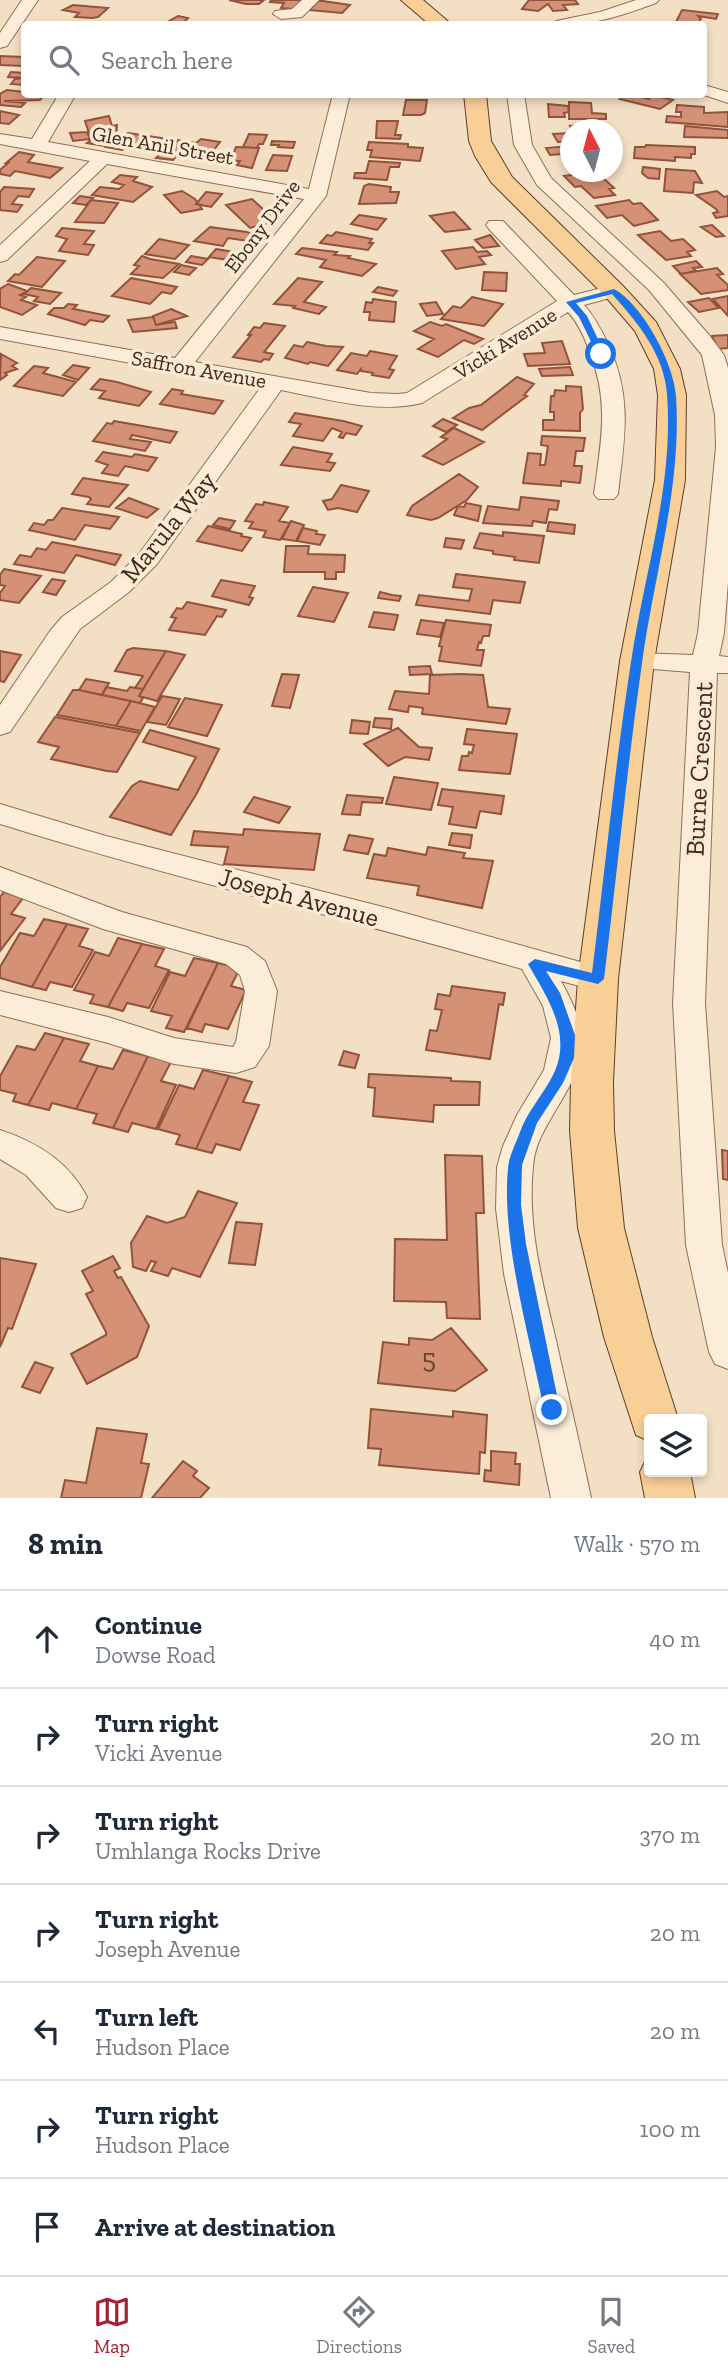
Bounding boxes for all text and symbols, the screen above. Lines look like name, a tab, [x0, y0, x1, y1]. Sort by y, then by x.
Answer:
search box	[21, 21, 707, 98]
icon: search	[45, 41, 83, 79]
text: Search here	[101, 44, 233, 76]
north arrow	[560, 119, 623, 182]
street label: Glen Anil Street	[90, 120, 236, 170]
street label: Ebony Drive	[219, 174, 305, 278]
street label: Vicki Avenue	[448, 302, 561, 385]
route start	[585, 338, 616, 369]
street label: Saffron Avenue	[130, 345, 269, 393]
street label: Marula Way	[113, 464, 223, 589]
street label: Burne Crescent	[678, 681, 720, 857]
street label: Joseph Avenue	[216, 860, 382, 934]
house number: 5	[422, 1342, 436, 1375]
route end	[536, 1394, 567, 1425]
map controls	[644, 1414, 707, 1477]
button: layers	[644, 1414, 707, 1477]
text: 8 min	[28, 1526, 103, 1562]
text: Walk · 570 m	[574, 1530, 700, 1558]
text: Continue	[95, 1609, 202, 1641]
icon: ahead	[28, 1620, 66, 1658]
text: 40 m	[649, 1625, 700, 1653]
text: Dowse Road	[95, 1641, 216, 1669]
text: Turn right	[95, 1707, 218, 1739]
icon: right	[28, 1718, 66, 1756]
text: 20 m	[650, 1723, 700, 1751]
text: Vicki Avenue	[95, 1739, 222, 1767]
text: Turn right	[95, 1805, 218, 1837]
icon: right	[28, 1816, 66, 1854]
text: 370 m	[640, 1821, 700, 1849]
text: Umhlanga Rocks Drive	[95, 1837, 321, 1865]
text: Turn right	[95, 1903, 218, 1935]
icon: right	[28, 1914, 66, 1952]
text: 20 m	[650, 1919, 700, 1947]
text: Joseph Avenue	[95, 1935, 240, 1963]
text: Turn left	[95, 2001, 198, 2033]
icon: left	[28, 2012, 66, 2050]
text: 20 m	[650, 2017, 700, 2045]
text: Hudson Place	[95, 2033, 230, 2061]
text: Turn right	[95, 2099, 218, 2131]
icon: right	[28, 2110, 66, 2148]
text: 100 m	[640, 2115, 700, 2143]
text: Hudson Place	[95, 2131, 230, 2159]
icon: arrive	[28, 2208, 66, 2246]
text: Arrive at destination	[95, 2211, 335, 2243]
tab: Map	[93, 2293, 131, 2358]
tab: Directions	[316, 2293, 402, 2358]
tab: Saved	[588, 2293, 635, 2358]

